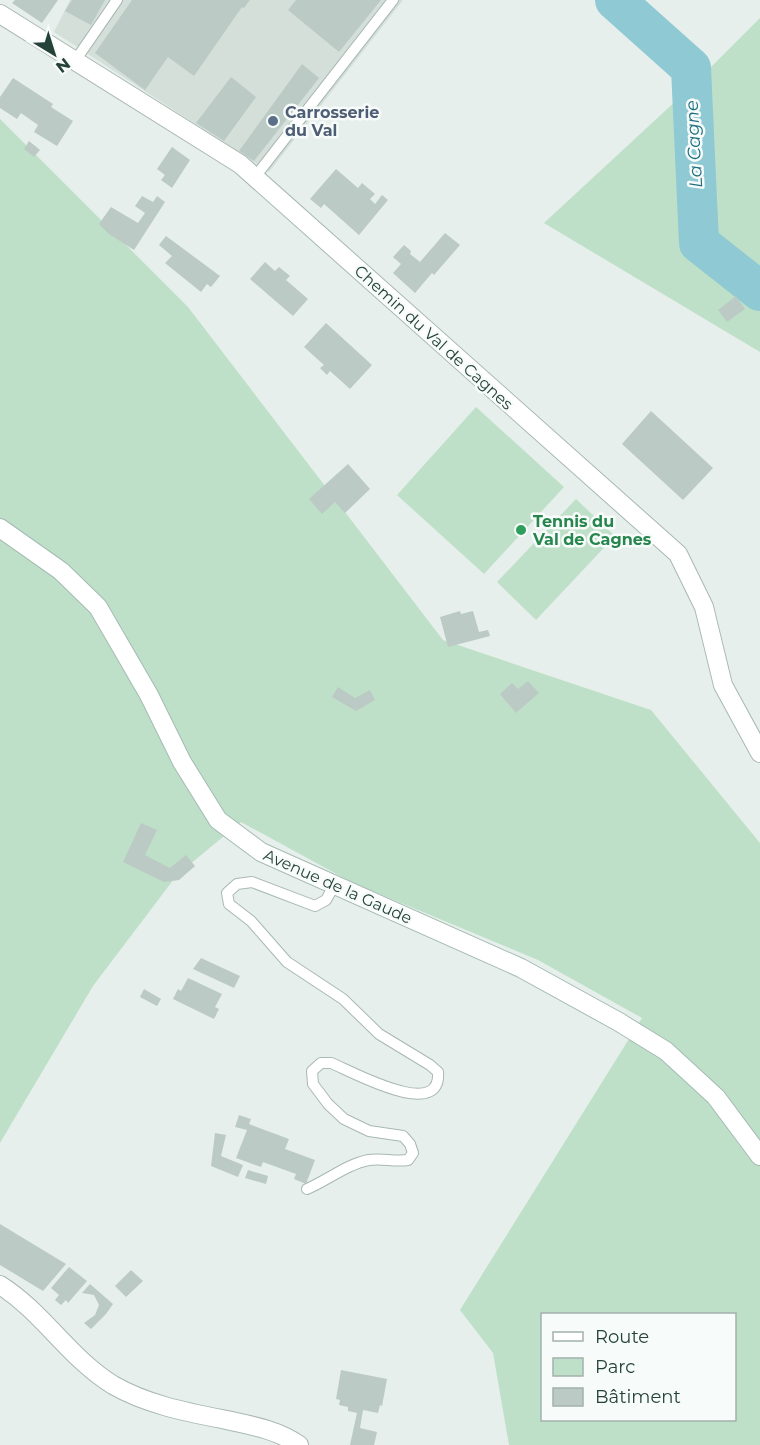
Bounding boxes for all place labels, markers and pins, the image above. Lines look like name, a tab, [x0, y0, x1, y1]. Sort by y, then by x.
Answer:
place label: Carrosserie du Val	[285, 103, 379, 140]
marker: Carrosserie du Val	[266, 114, 280, 128]
place label: Tennis du Val de Cagnes	[532, 512, 652, 549]
marker: Tennis du Val de Cagnes	[514, 523, 528, 537]

